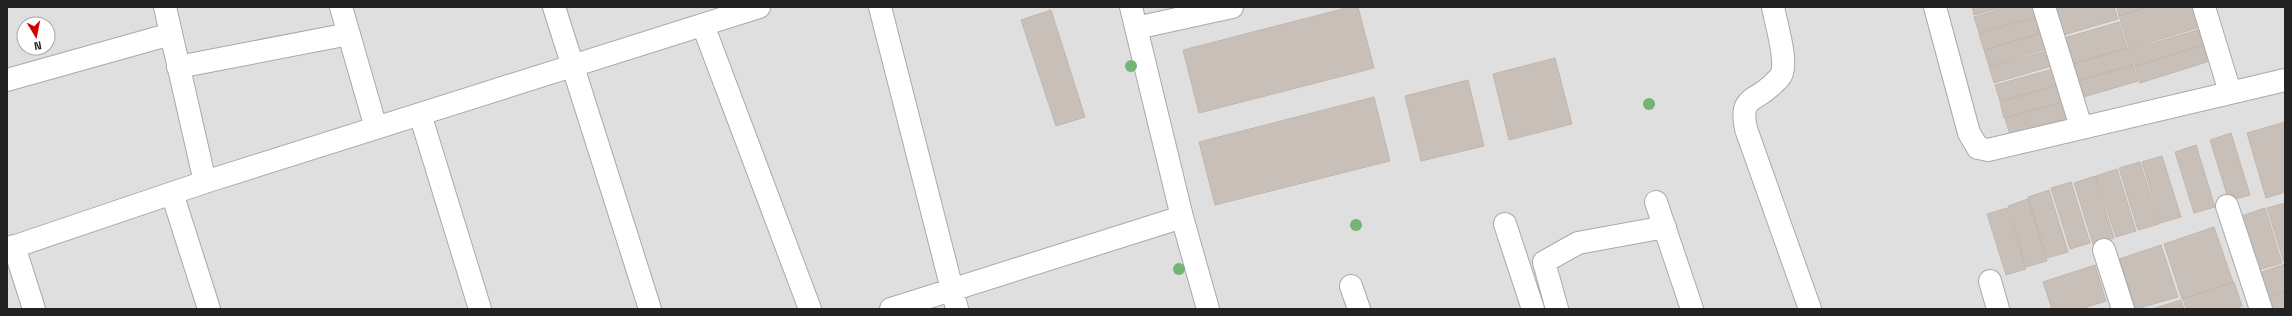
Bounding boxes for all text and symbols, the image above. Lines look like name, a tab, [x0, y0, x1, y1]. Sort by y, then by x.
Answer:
north arrow	[16, 16, 56, 56]
text: N	[33, 38, 43, 53]

